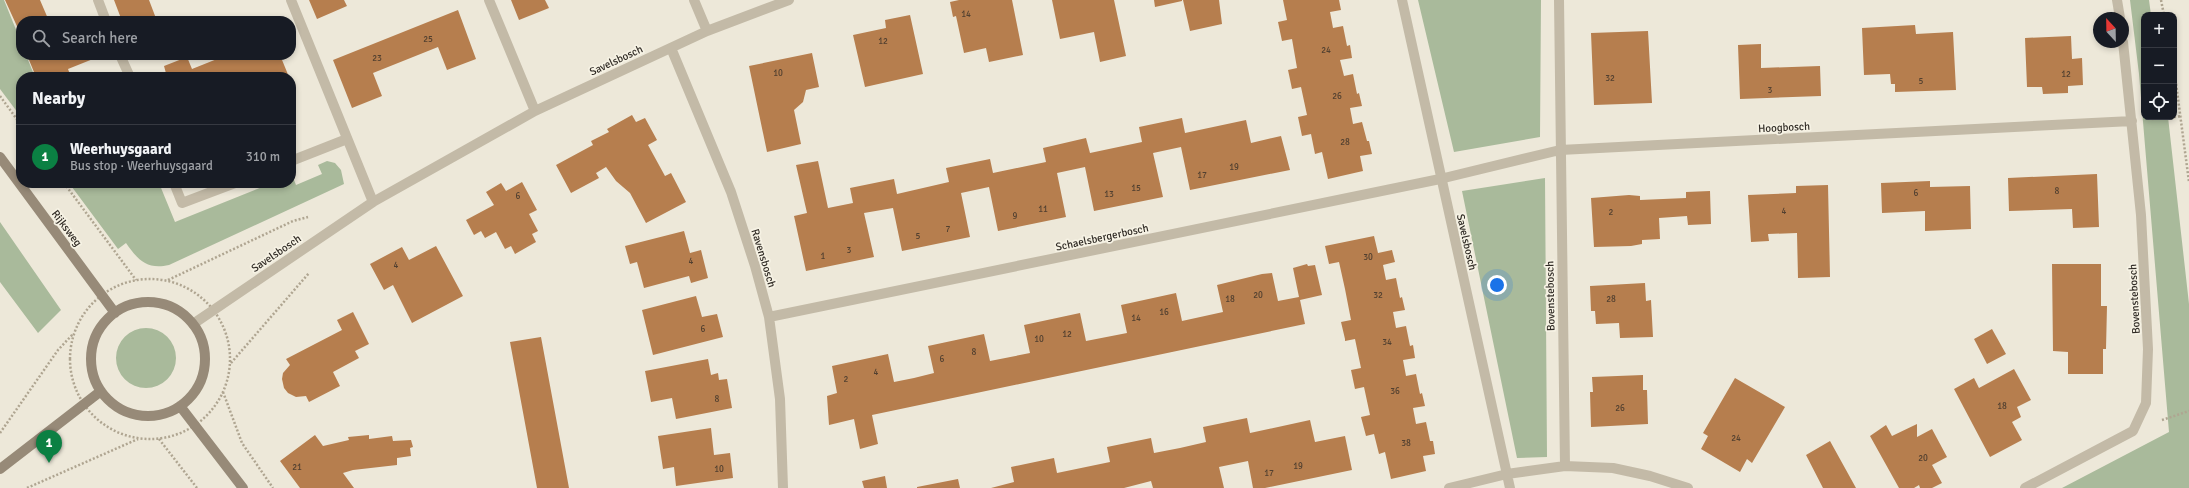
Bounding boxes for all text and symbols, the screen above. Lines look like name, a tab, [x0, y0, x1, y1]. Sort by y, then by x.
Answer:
house number: 14	[961, 9, 971, 20]
north arrow	[2093, 12, 2129, 48]
map controls	[2141, 12, 2177, 120]
button: +	[2141, 12, 2177, 48]
search box	[16, 16, 296, 60]
icon: search	[30, 27, 52, 49]
text: Search here	[62, 29, 138, 47]
house number: 25	[423, 34, 433, 45]
house number: 12	[878, 36, 888, 47]
street label: Savelsbosch	[587, 42, 645, 78]
house number: 24	[1321, 45, 1331, 56]
button: −	[2141, 48, 2177, 84]
house number: 23	[372, 53, 382, 64]
house number: 10	[773, 68, 783, 79]
house number: 12	[2061, 69, 2071, 80]
house number: 32	[1605, 73, 1615, 84]
house number: 5	[1919, 76, 1924, 87]
button: locate	[2141, 84, 2177, 120]
house number: 3	[1768, 85, 1773, 96]
text: Nearby	[32, 88, 85, 109]
house number: 26	[1332, 91, 1342, 102]
street label: Hoogbosch	[1758, 120, 1810, 135]
house number: 28	[1340, 137, 1350, 148]
text: Weerhuysgaard	[70, 140, 172, 158]
text: 1	[41, 149, 49, 165]
text: 310 m	[246, 149, 280, 165]
text: Bus stop · Weerhuysgaard	[70, 158, 213, 174]
house number: 19	[1229, 162, 1239, 173]
house number: 17	[1197, 170, 1207, 181]
house number: 15	[1131, 183, 1141, 194]
house number: 8	[2055, 186, 2060, 197]
house number: 6	[1914, 188, 1919, 199]
house number: 13	[1104, 189, 1114, 200]
house number: 6	[516, 191, 521, 202]
house number: 11	[1038, 204, 1048, 215]
house number: 4	[1782, 206, 1787, 217]
house number: 2	[1609, 207, 1614, 218]
street label: Rijksweg	[49, 208, 85, 249]
house number: 9	[1013, 211, 1018, 222]
street label: Savelsbosch	[1454, 213, 1479, 272]
street label: Schaelsbergerbosch	[1055, 221, 1150, 254]
house number: 7	[946, 224, 951, 235]
street label: Ravensbosch	[748, 227, 779, 289]
house number: 5	[916, 231, 921, 242]
street label: Savelsbosch	[249, 232, 304, 275]
house number: 3	[847, 245, 852, 256]
house number: 1	[821, 251, 826, 262]
house number: 30	[1363, 252, 1373, 263]
house number: 4	[689, 256, 694, 267]
house number: 4	[394, 260, 399, 271]
street label: Bovenstebosch	[1543, 261, 1558, 331]
street label: Bovenstebosch	[2126, 264, 2143, 334]
your location	[1487, 275, 1507, 295]
house number: 20	[1253, 290, 1263, 301]
house number: 32	[1373, 290, 1383, 301]
house number: 18	[1225, 294, 1235, 305]
house number: 28	[1606, 294, 1616, 305]
house number: 16	[1159, 307, 1169, 318]
house number: 14	[1131, 313, 1141, 324]
house number: 6	[701, 324, 706, 335]
house number: 12	[1062, 329, 1072, 340]
house number: 10	[1034, 334, 1044, 345]
house number: 34	[1382, 337, 1392, 348]
house number: 8	[972, 347, 977, 358]
house number: 6	[940, 354, 945, 365]
house number: 4	[874, 367, 879, 378]
house number: 2	[844, 374, 849, 385]
house number: 36	[1390, 386, 1400, 397]
house number: 8	[715, 394, 720, 405]
house number: 18	[1997, 401, 2007, 412]
house number: 26	[1615, 403, 1625, 414]
pin: 1	[36, 430, 62, 463]
house number: 24	[1731, 433, 1741, 444]
house number: 38	[1401, 438, 1411, 449]
house number: 20	[1918, 453, 1928, 464]
house number: 19	[1293, 461, 1303, 472]
house number: 21	[292, 462, 302, 473]
house number: 10	[714, 464, 724, 475]
house number: 17	[1264, 468, 1274, 479]

